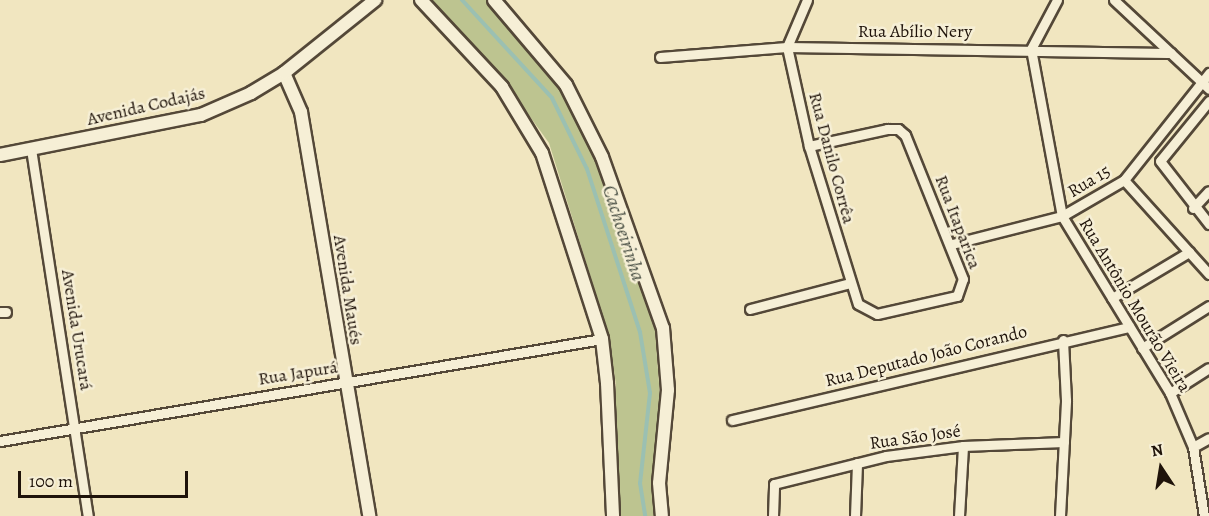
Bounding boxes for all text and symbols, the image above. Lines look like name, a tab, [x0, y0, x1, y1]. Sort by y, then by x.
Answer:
street label: Rua Abílio Nery	[858, 20, 972, 42]
street label: Avenida Codajás	[85, 82, 207, 130]
street label: Rua Danilo Corrêa	[804, 90, 860, 226]
street label: Rua 15	[1064, 160, 1114, 202]
street label: Rua Itaparica	[930, 172, 986, 272]
water label: Cachoeirinha	[597, 182, 651, 284]
street label: Rua Antônio Mourão Vieira	[1074, 214, 1196, 396]
street label: Avenida Maués	[329, 233, 367, 347]
street label: Avenida Urucará	[57, 268, 97, 392]
street label: Rua Deputado João Corando	[823, 320, 1029, 392]
street label: Rua Japurá	[257, 356, 339, 390]
street label: Rua São José	[868, 420, 962, 454]
north arrow	[1131, 438, 1191, 498]
text: N	[1149, 438, 1165, 462]
scale bar	[21, 459, 190, 497]
text: 100 m	[29, 469, 73, 493]

